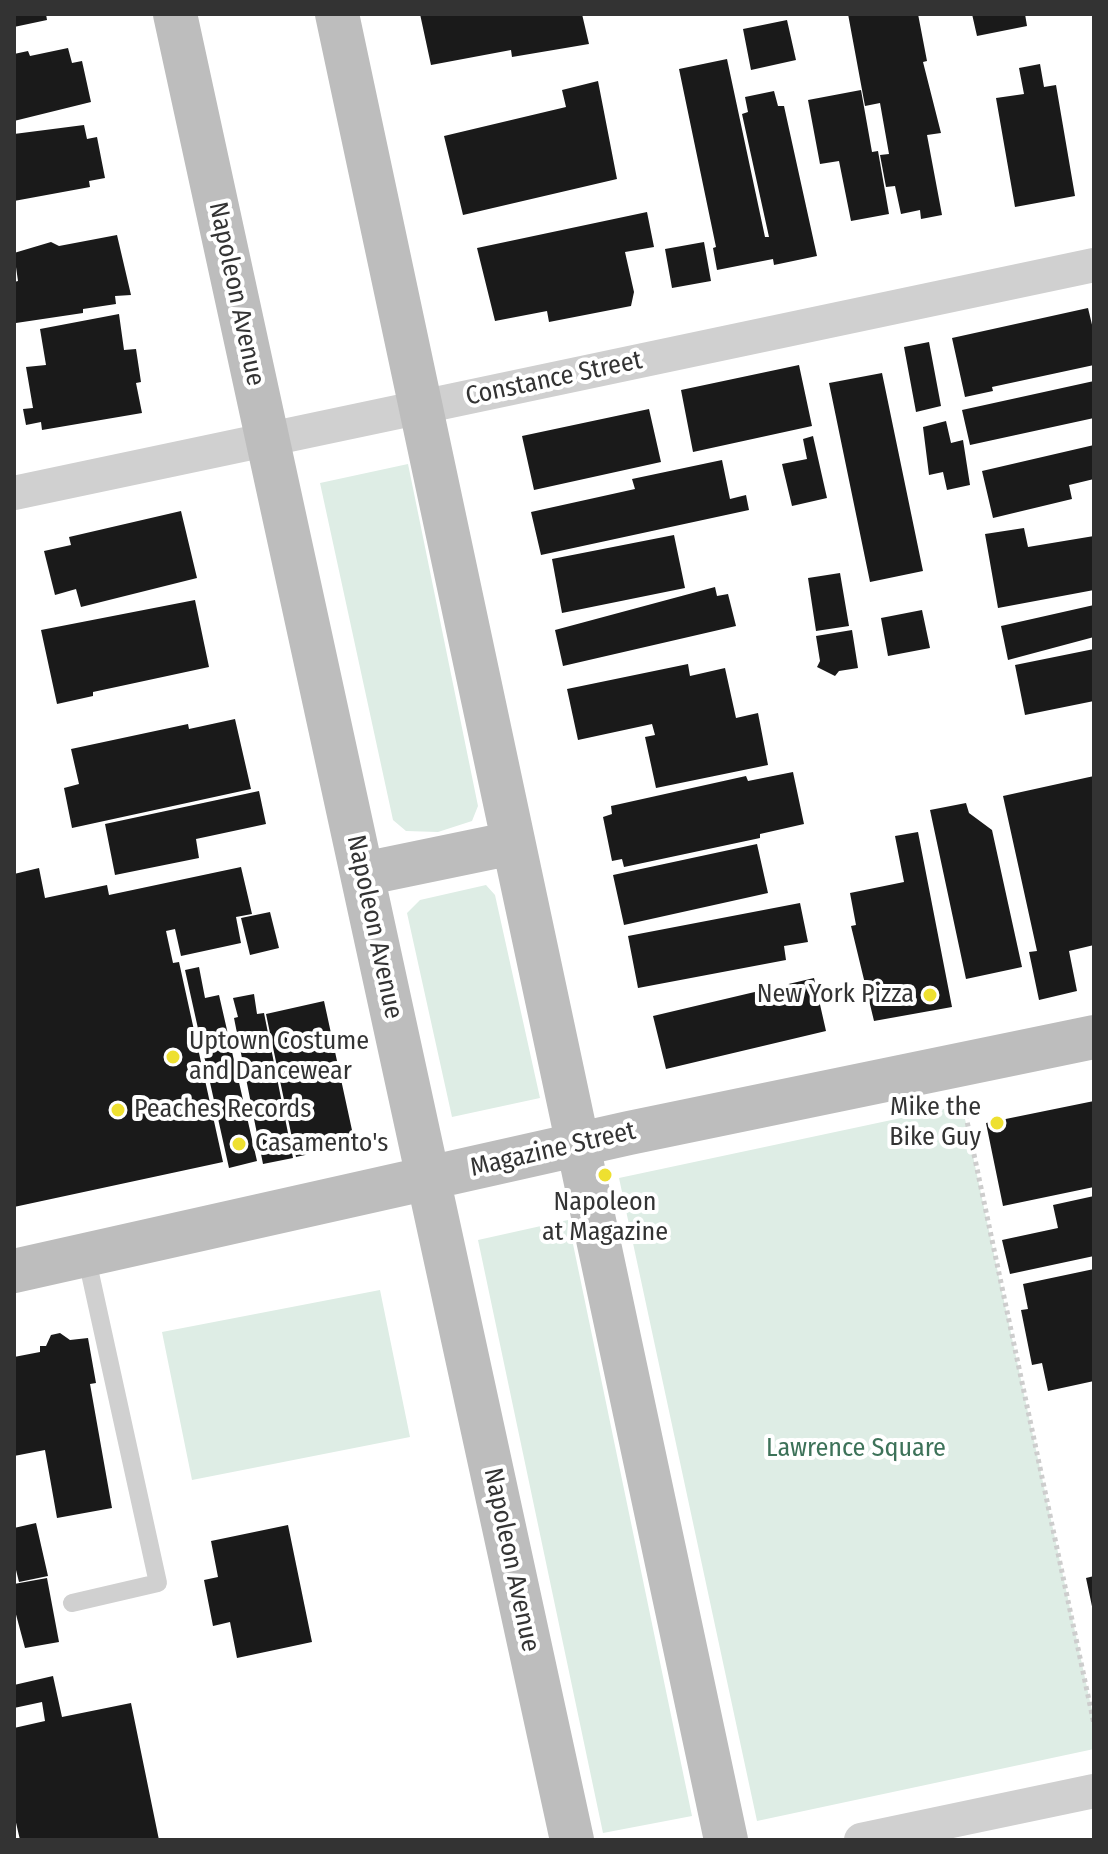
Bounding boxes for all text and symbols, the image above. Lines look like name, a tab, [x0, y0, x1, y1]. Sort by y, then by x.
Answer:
street label: Napoleon Avenue	[201, 199, 271, 389]
street label: Constance Street	[463, 345, 645, 413]
street label: Napoleon Avenue	[339, 832, 409, 1022]
place label: New York Pizza	[757, 979, 914, 1011]
marker: New York Pizza	[921, 986, 939, 1004]
place label: Uptown Costume and Dancewear	[189, 1026, 369, 1088]
marker: Uptown Costume and Dancewear	[164, 1048, 182, 1066]
place label: Mike the Bike Guy	[889, 1092, 981, 1154]
place label: Peaches Records	[134, 1094, 311, 1126]
marker: Peaches Records	[109, 1101, 127, 1119]
marker: Mike the Bike Guy	[988, 1114, 1006, 1132]
street label: Magazine Street	[467, 1116, 639, 1184]
place label: Casamento's	[255, 1128, 388, 1160]
marker: Casamento's	[230, 1135, 248, 1153]
marker: Napoleon at Magazine	[596, 1166, 614, 1184]
place label: Napoleon at Magazine	[542, 1187, 668, 1248]
park label: Lawrence Square	[766, 1433, 946, 1465]
street label: Napoleon Avenue	[476, 1465, 546, 1655]

